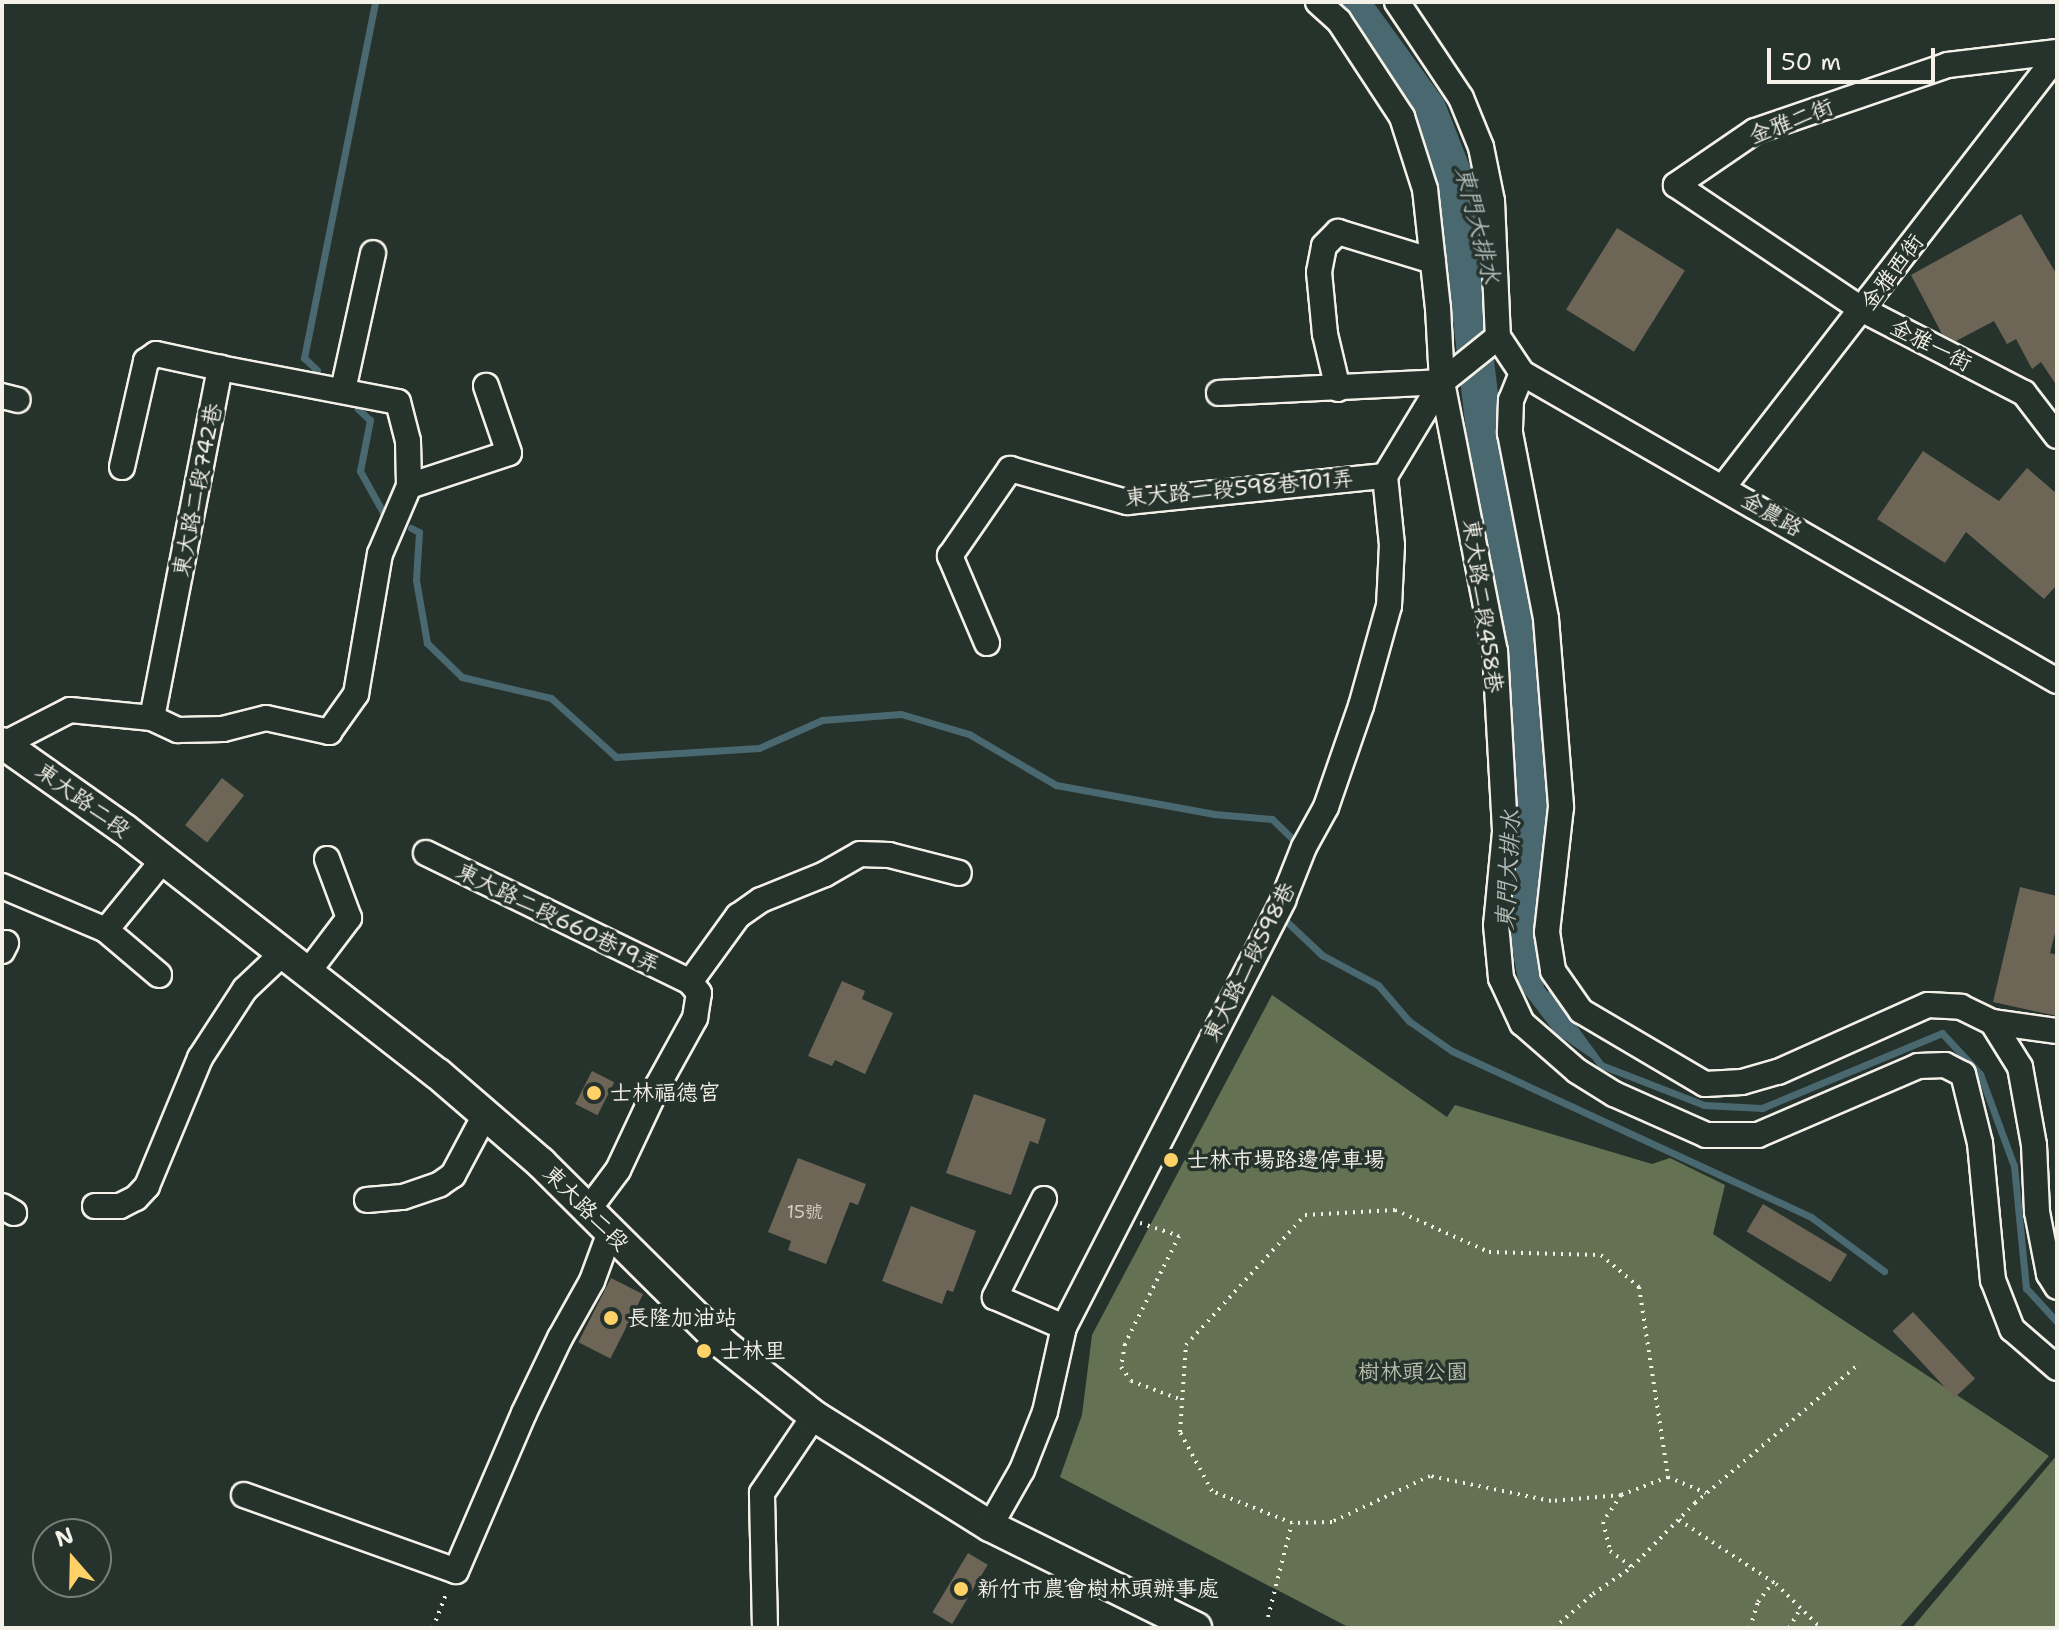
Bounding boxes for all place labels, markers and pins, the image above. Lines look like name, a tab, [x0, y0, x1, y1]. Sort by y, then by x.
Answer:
place label: 士林福德宮	[610, 1080, 720, 1106]
marker: 士林福德宮	[585, 1084, 603, 1102]
place label: 士林市場路邊停車場	[1187, 1147, 1385, 1173]
marker: 士林市場路邊停車場	[1162, 1151, 1180, 1169]
place label: 長隆加油站	[627, 1305, 737, 1331]
marker: 長隆加油站	[602, 1309, 620, 1327]
place label: 士林里	[720, 1338, 786, 1364]
marker: 士林里	[695, 1342, 713, 1360]
place label: 新竹市農會樹林頭辦事處	[977, 1576, 1219, 1602]
marker: 新竹市農會樹林頭辦事處	[952, 1580, 970, 1598]

